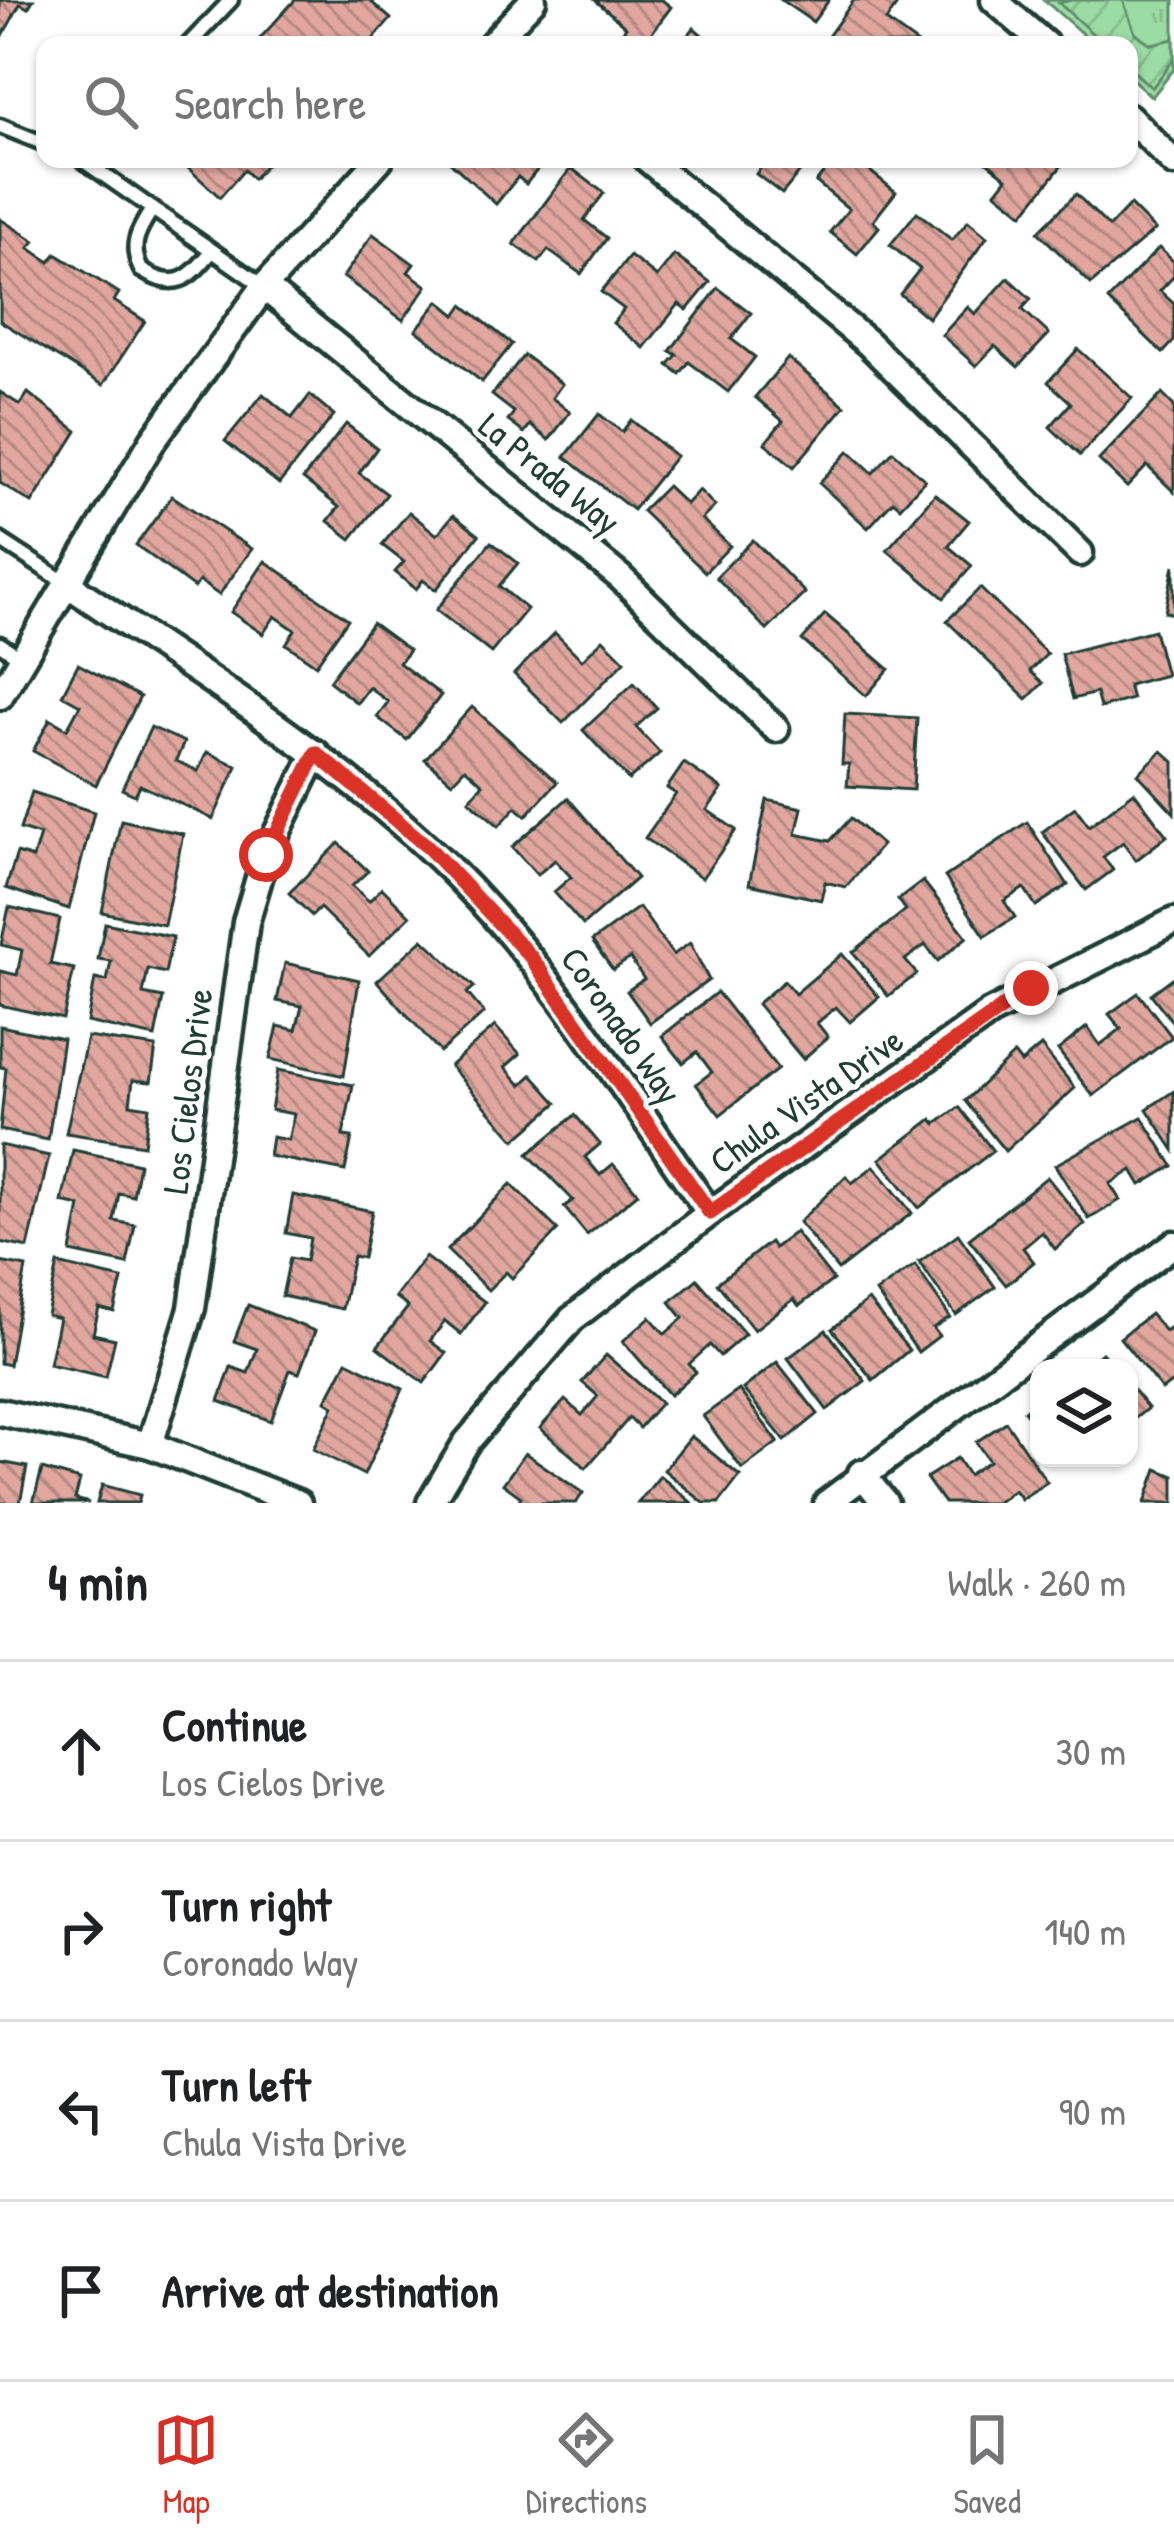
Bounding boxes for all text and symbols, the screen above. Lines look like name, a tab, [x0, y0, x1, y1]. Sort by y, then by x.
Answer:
search box	[36, 36, 1138, 168]
icon: search	[78, 69, 144, 135]
text: Search here	[174, 72, 366, 133]
street label: La Prada Way	[469, 400, 631, 545]
route start	[239, 828, 293, 882]
street label: Coronado Way	[550, 936, 694, 1113]
route end	[1004, 961, 1058, 1015]
street label: Los Cielos Drive	[150, 986, 223, 1196]
street label: Chula Vista Drive	[699, 1015, 912, 1184]
map controls	[1030, 1359, 1138, 1467]
button: layers	[1030, 1359, 1138, 1467]
text: 4 min	[48, 1547, 148, 1616]
text: Walk · 260 m	[948, 1555, 1126, 1608]
text: Continue	[162, 1694, 307, 1755]
icon: ahead	[48, 1718, 114, 1784]
text: 30 m	[1056, 1724, 1126, 1777]
text: Los Cielos Drive	[162, 1755, 385, 1808]
text: Turn right	[162, 1874, 331, 1935]
icon: right	[48, 1898, 114, 1964]
text: 140 m	[1044, 1904, 1126, 1957]
text: Coronado Way	[162, 1935, 358, 1988]
text: Turn left	[162, 2054, 311, 2115]
icon: left	[48, 2078, 114, 2144]
text: 90 m	[1059, 2084, 1126, 2137]
text: Chula Vista Drive	[162, 2115, 407, 2168]
icon: arrive	[48, 2258, 114, 2324]
text: Arrive at destination	[162, 2260, 499, 2321]
tab: Map	[153, 2407, 219, 2523]
tab: Directions	[526, 2407, 647, 2523]
tab: Saved	[953, 2407, 1021, 2523]

